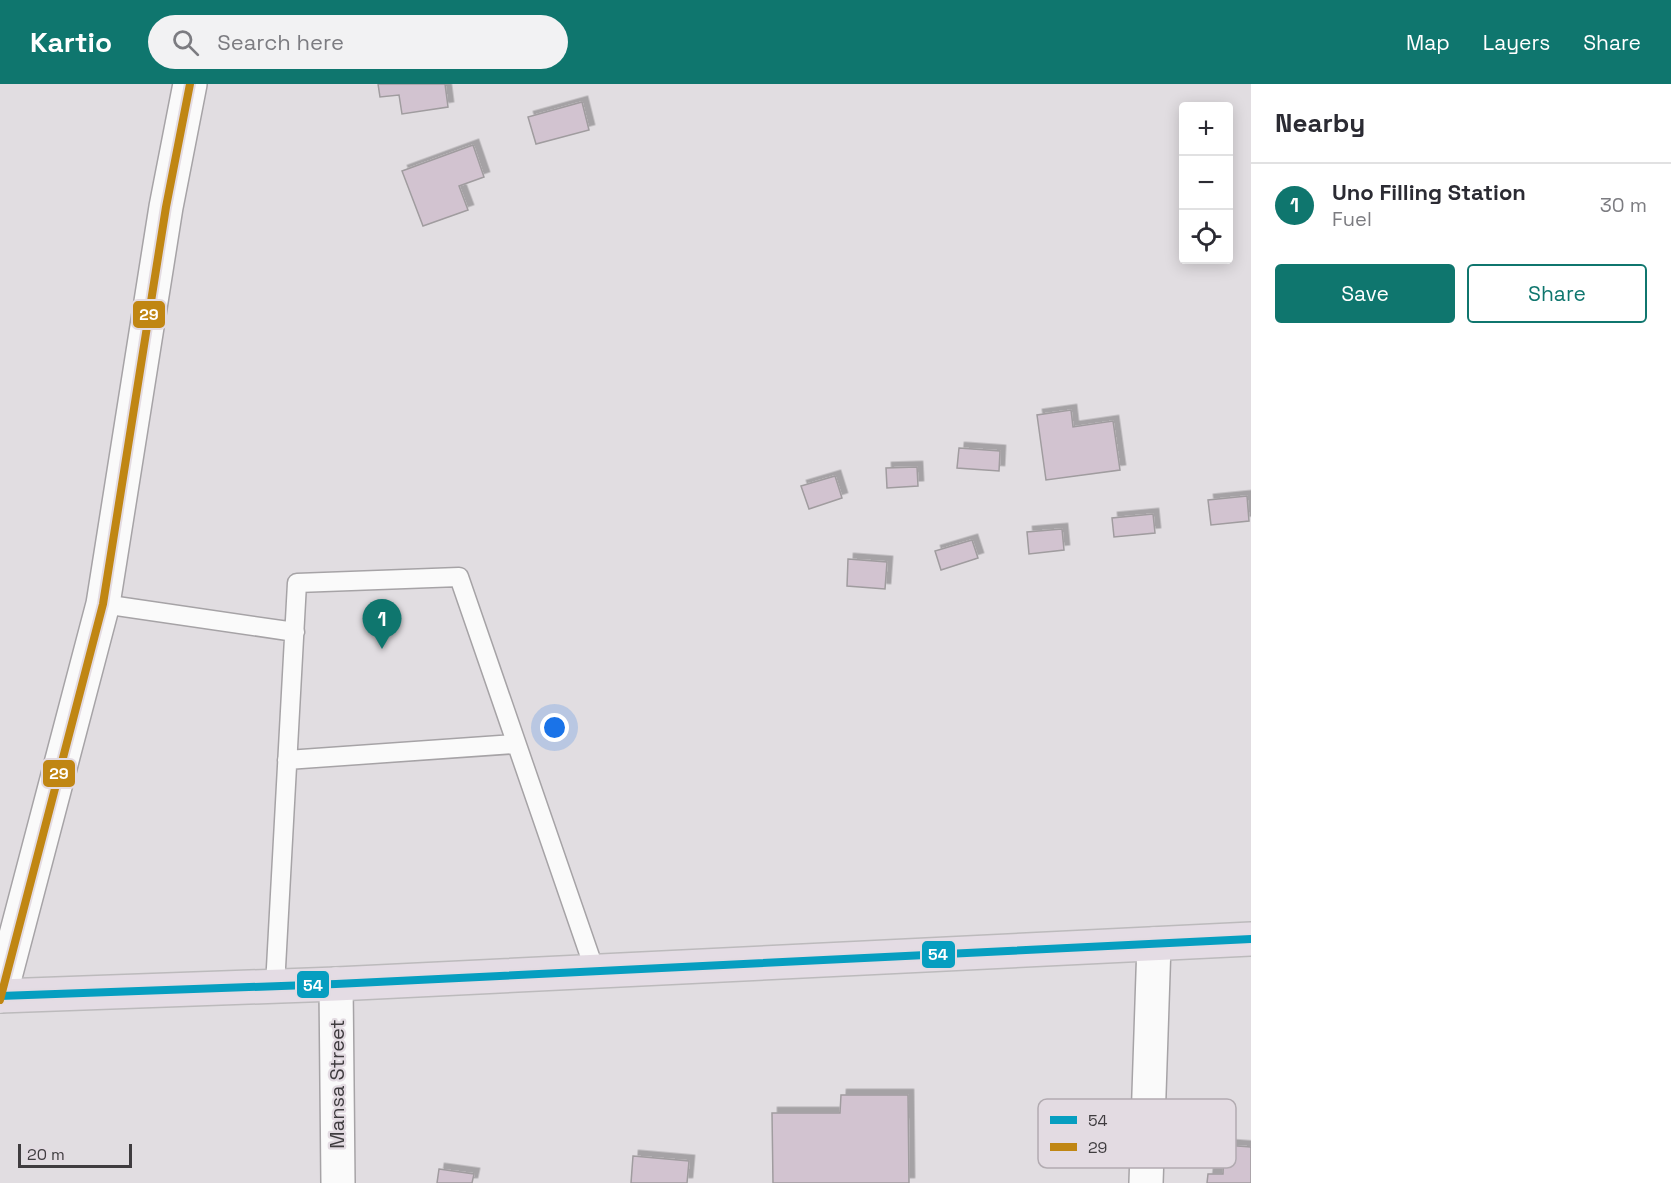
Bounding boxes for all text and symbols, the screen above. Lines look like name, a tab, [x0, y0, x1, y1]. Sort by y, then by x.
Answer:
search box	[148, 15, 568, 69]
text: Kartio	[30, 24, 112, 60]
icon: search	[169, 26, 202, 59]
text: Search here	[217, 28, 344, 56]
text: Map	[1406, 29, 1450, 56]
text: Layers	[1483, 29, 1550, 56]
text: Share	[1583, 29, 1641, 56]
map controls	[1179, 102, 1233, 264]
button: +	[1179, 102, 1233, 156]
text: Nearby	[1275, 106, 1365, 140]
button: −	[1179, 156, 1233, 210]
text: Uno Filling Station	[1332, 178, 1526, 206]
text: 1	[1290, 192, 1299, 218]
text: 30 m	[1600, 192, 1647, 218]
text: Fuel	[1332, 206, 1372, 232]
button: locate	[1179, 210, 1233, 264]
button: Save	[1275, 264, 1455, 323]
button: Share	[1467, 264, 1647, 323]
line badge: 29	[132, 300, 166, 329]
text: 29	[139, 304, 159, 325]
pin: 1	[362, 600, 401, 649]
your location	[540, 713, 569, 742]
line badge: 29	[42, 759, 76, 788]
text: 29	[49, 763, 69, 784]
line badge: 54	[921, 940, 956, 969]
text: 54	[928, 944, 948, 965]
line badge: 54	[296, 970, 330, 999]
text: 54	[303, 975, 323, 996]
street label: Mansa Street	[324, 1019, 350, 1149]
legend	[1038, 1099, 1236, 1168]
text: 54	[1088, 1110, 1108, 1131]
text: 29	[1088, 1137, 1107, 1158]
scale bar	[18, 1141, 132, 1168]
text: 20 m	[27, 1144, 65, 1165]

